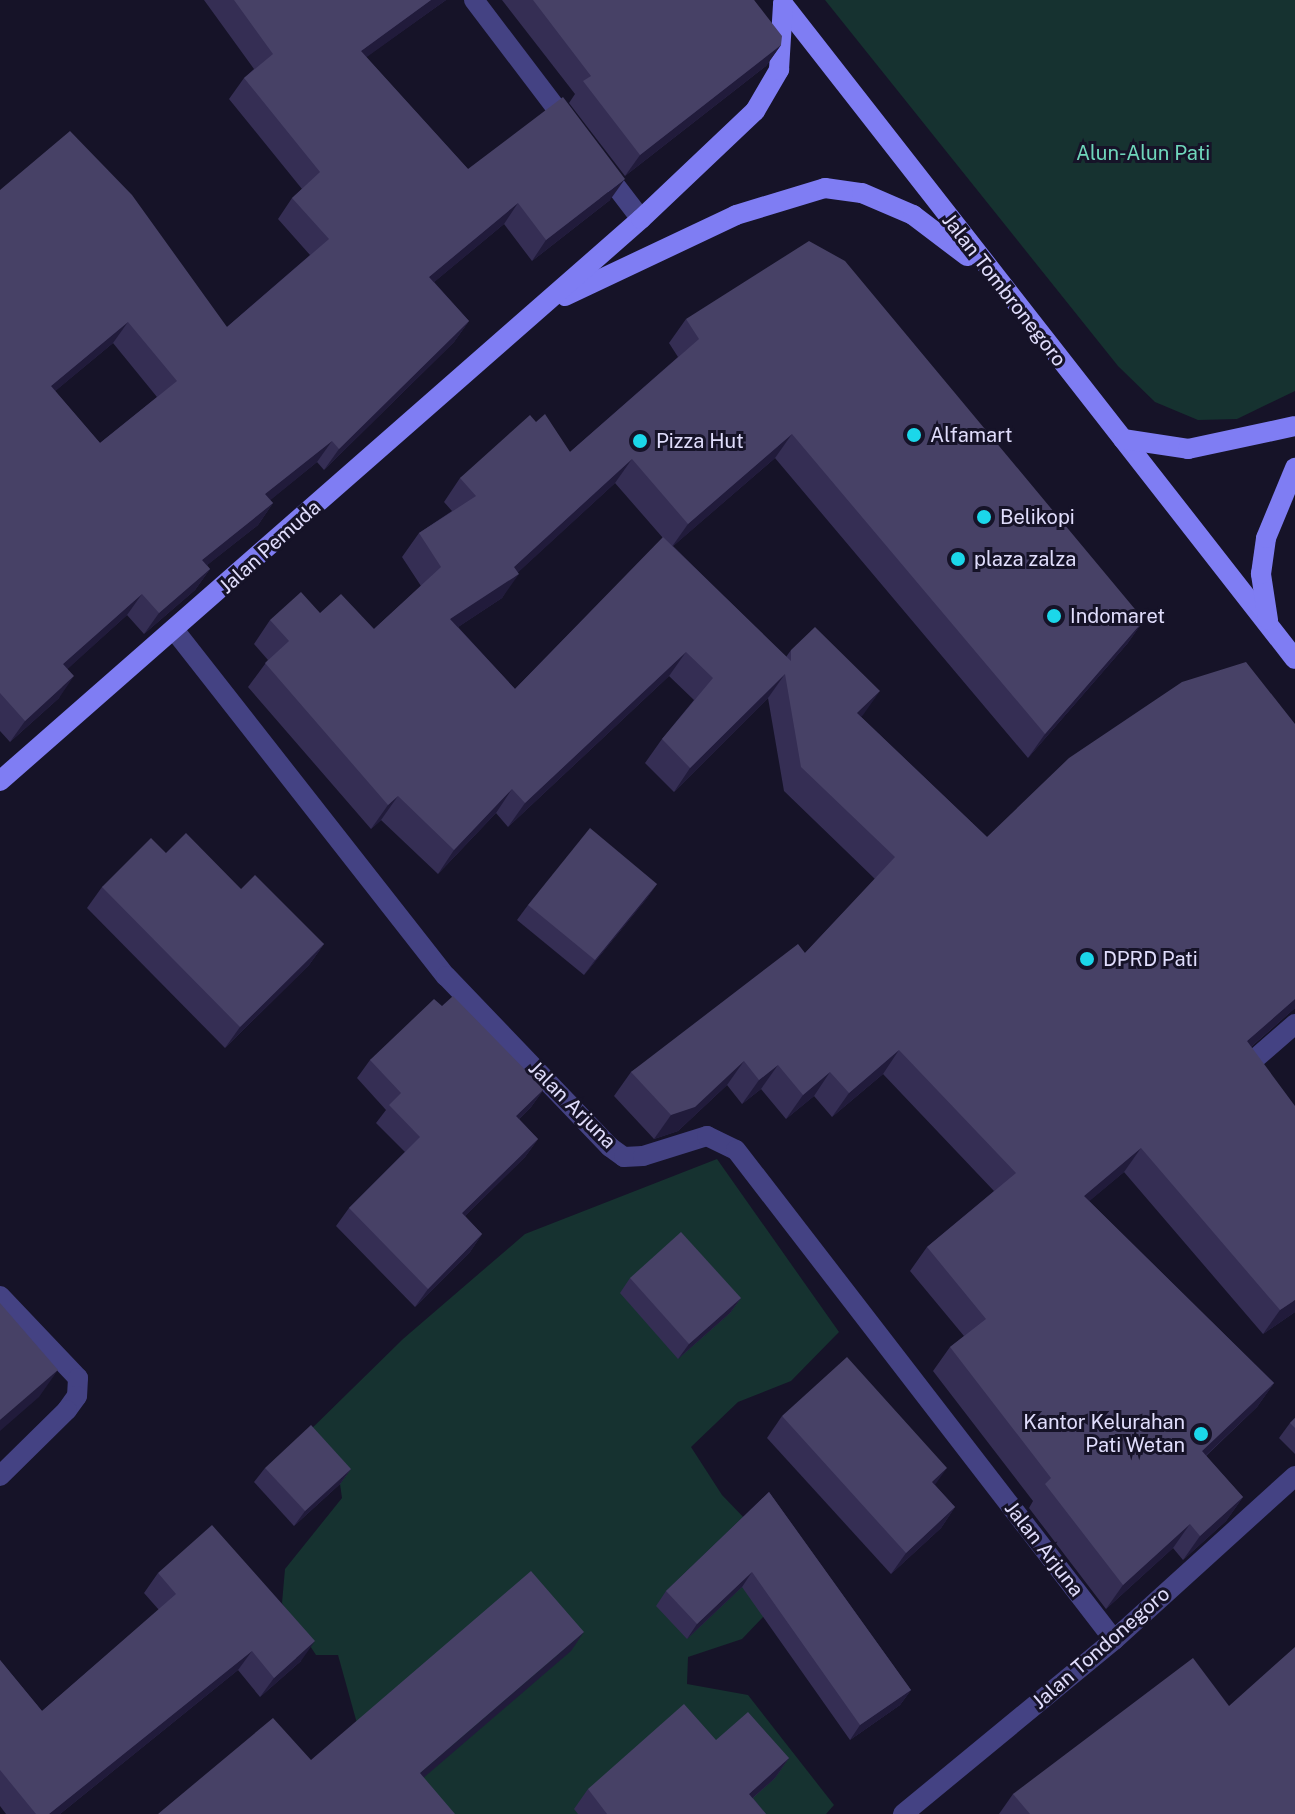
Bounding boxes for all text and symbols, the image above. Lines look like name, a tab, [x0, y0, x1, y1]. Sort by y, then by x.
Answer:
park label: Alun-Alun Pati	[1076, 141, 1210, 165]
street label: Jalan Tombronegoro	[937, 209, 1071, 371]
place label: Alfamart	[930, 423, 1012, 447]
marker: Alfamart	[905, 426, 923, 444]
place label: Pizza Hut	[656, 429, 744, 453]
marker: Pizza Hut	[631, 432, 649, 450]
street label: Jalan Pemuda	[214, 495, 326, 599]
place label: Belikopi	[1000, 505, 1075, 529]
marker: Belikopi	[975, 508, 993, 526]
place label: plaza zalza	[974, 547, 1076, 571]
marker: plaza zalza	[949, 550, 967, 568]
place label: Indomaret	[1070, 604, 1165, 628]
marker: Indomaret	[1045, 607, 1063, 625]
place label: DPRD Pati	[1103, 947, 1198, 971]
marker: DPRD Pati	[1078, 950, 1096, 968]
street label: Jalan Arjuna	[523, 1056, 621, 1154]
place label: Kantor Kelurahan Pati Wetan	[1023, 1410, 1185, 1457]
marker: Kantor Kelurahan Pati Wetan	[1192, 1425, 1210, 1443]
street label: Jalan Arjuna	[1000, 1497, 1088, 1601]
street label: Jalan Tondonegoro	[1027, 1582, 1175, 1714]

